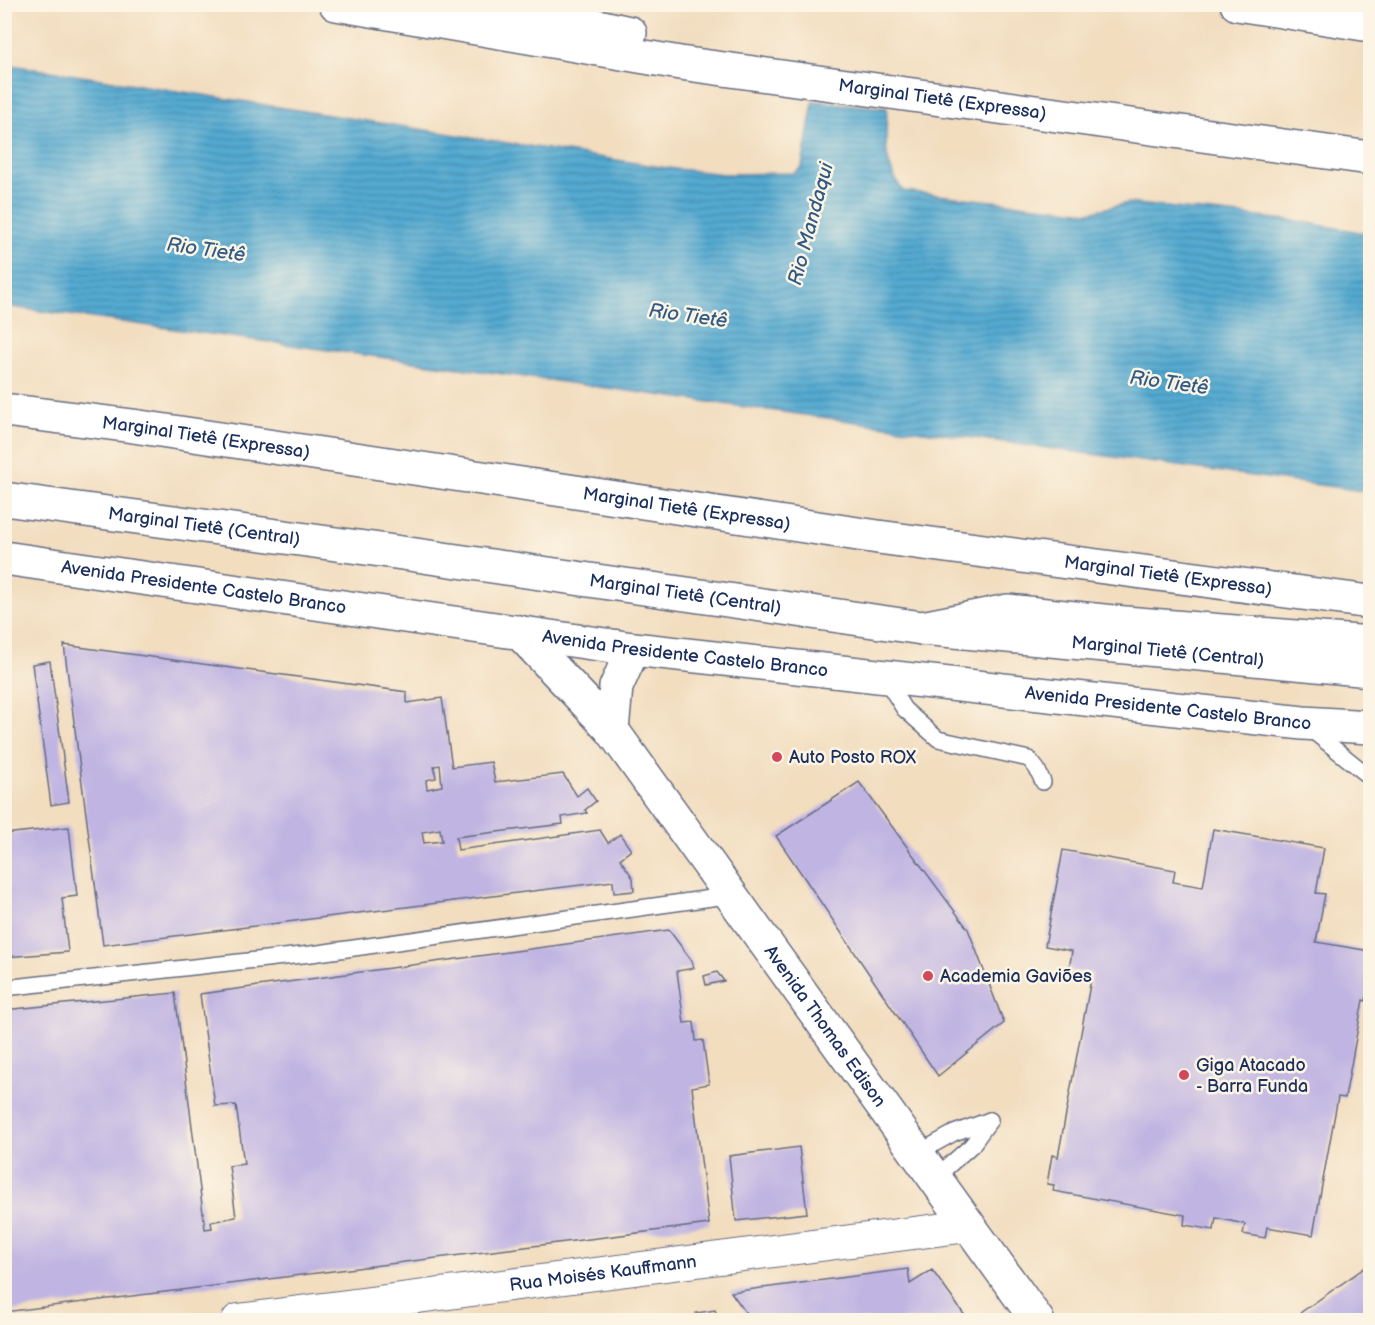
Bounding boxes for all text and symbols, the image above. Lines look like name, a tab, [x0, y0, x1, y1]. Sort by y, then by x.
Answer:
street label: Marginal Tietê (Expressa)	[837, 74, 1048, 124]
water label: Rio Mandaqui	[783, 159, 839, 288]
water label: Rio Tietê	[165, 233, 247, 267]
water label: Rio Tietê	[647, 299, 729, 333]
water label: Rio Tietê	[1128, 366, 1210, 400]
street label: Marginal Tietê (Expressa)	[101, 412, 311, 463]
street label: Marginal Tietê (Expressa)	[582, 483, 792, 534]
street label: Marginal Tietê (Central)	[107, 503, 302, 550]
street label: Marginal Tietê (Expressa)	[1063, 551, 1274, 599]
street label: Avenida Presidente Castelo Branco	[60, 556, 348, 618]
street label: Marginal Tietê (Central)	[588, 570, 783, 618]
street label: Avenida Presidente Castelo Branco	[541, 626, 829, 681]
street label: Marginal Tietê (Central)	[1071, 632, 1265, 671]
street label: Avenida Presidente Castelo Branco	[1024, 682, 1312, 734]
place label: Auto Posto ROX	[789, 747, 917, 768]
marker: Auto Posto ROX	[770, 750, 784, 764]
street label: Avenida Thomas Edison	[760, 941, 891, 1111]
place label: Academia Gaviões	[940, 966, 1092, 987]
marker: Academia Gaviões	[921, 969, 935, 983]
place label: Giga Atacado - Barra Funda	[1196, 1055, 1308, 1097]
marker: Giga Atacado - Barra Funda	[1177, 1068, 1191, 1082]
street label: Rua Moisés Kauffmann	[508, 1251, 698, 1295]

